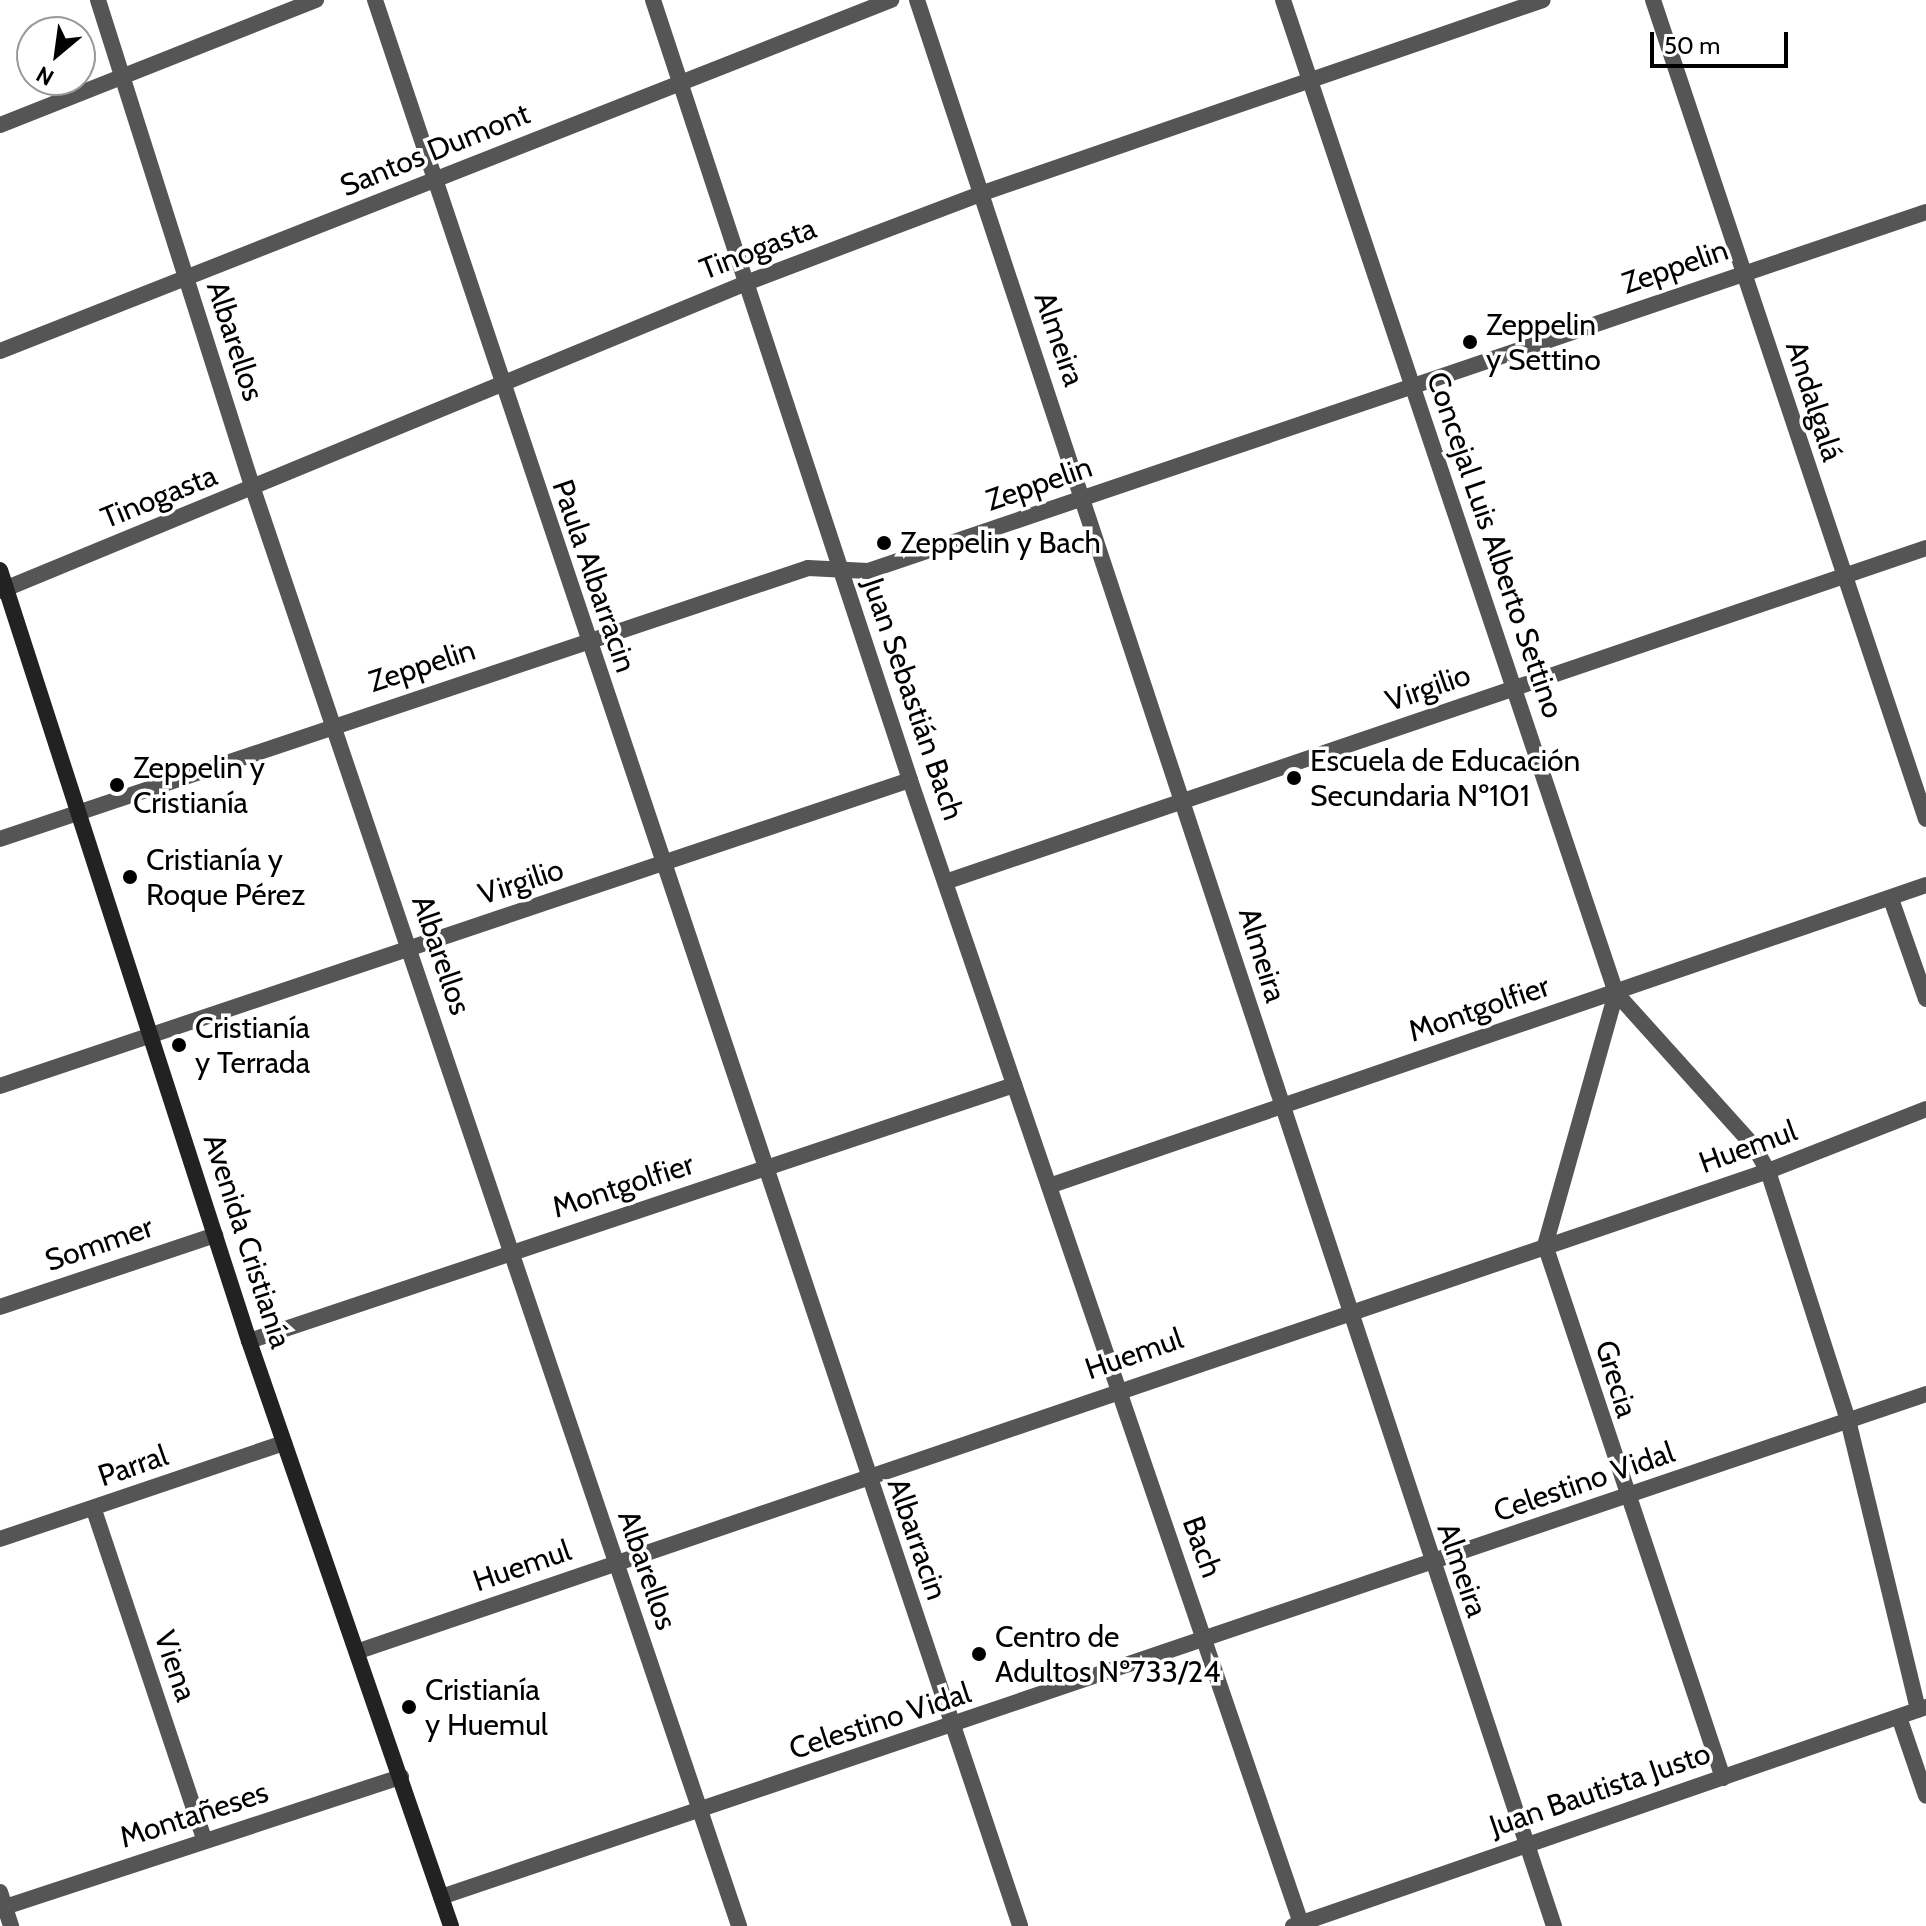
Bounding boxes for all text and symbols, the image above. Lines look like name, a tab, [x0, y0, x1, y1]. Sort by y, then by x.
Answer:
north arrow	[16, 16, 96, 96]
scale bar	[1654, 16, 1792, 66]
text: 50 m	[1664, 31, 1720, 60]
text: N	[32, 60, 58, 91]
street label: Santos Dumont	[335, 96, 535, 204]
street label: Tinogasta	[695, 210, 821, 288]
street label: Zeppelin	[1617, 232, 1733, 302]
street label: Albarellos	[199, 277, 271, 405]
street label: Almeira	[1026, 287, 1092, 391]
place label: Zeppelin y Settino	[1486, 307, 1601, 378]
marker: Zeppelin y Settino	[1461, 333, 1479, 351]
street label: Andalgalá	[1778, 336, 1850, 466]
street label: Concejal Luis Alberto Settino	[1419, 367, 1571, 723]
street label: Zeppelin	[981, 449, 1097, 519]
street label: Tinogasta	[96, 458, 222, 536]
street label: Paula Albarracin	[544, 475, 644, 677]
place label: Zeppelin y Bach	[900, 525, 1101, 561]
marker: Zeppelin y Bach	[875, 534, 893, 552]
street label: Juan Sebastián Bach	[855, 573, 971, 825]
street label: Zeppelin	[364, 632, 480, 700]
street label: Virgilio	[1381, 657, 1475, 719]
place label: Escuela de Educación Secundaria Nº101	[1310, 743, 1580, 814]
place label: Zeppelin y Cristianía	[133, 750, 265, 820]
marker: Escuela de Educación Secundaria Nº101	[1285, 769, 1303, 787]
marker: Zeppelin y Cristianía	[108, 776, 126, 794]
place label: Cristianía y Roque Pérez	[146, 842, 305, 912]
street label: Virgilio	[474, 851, 568, 913]
marker: Cristianía y Roque Pérez	[121, 868, 139, 886]
street label: Albarellos	[404, 891, 478, 1019]
street label: Almeira	[1231, 903, 1293, 1007]
street label: Montgolfier	[1404, 968, 1554, 1050]
place label: Cristianía y Terrada	[195, 1010, 310, 1080]
marker: Cristianía y Terrada	[170, 1036, 188, 1054]
street label: Huemul	[1694, 1113, 1802, 1181]
street label: Avenida Cristianía	[195, 1129, 299, 1353]
street label: Montgolfier	[548, 1146, 698, 1226]
street label: Sommer	[40, 1209, 158, 1279]
street label: Huemul	[1080, 1321, 1188, 1387]
street label: Grecia	[1587, 1336, 1645, 1422]
street label: Celestino Vidal	[1489, 1434, 1679, 1530]
street label: Parral	[93, 1437, 173, 1495]
street label: Albarracin	[879, 1473, 955, 1605]
street label: Albarellos	[610, 1506, 684, 1634]
street label: Bach	[1174, 1512, 1230, 1582]
street label: Almeira	[1429, 1518, 1495, 1622]
street label: Huemul	[468, 1533, 576, 1599]
place label: Centro de Adultos Nº733/24	[995, 1619, 1221, 1690]
street label: Viena	[146, 1626, 204, 1706]
marker: Centro de Adultos Nº733/24	[970, 1645, 988, 1663]
place label: Cristianía y Huemul	[425, 1672, 548, 1742]
street label: Celestino Vidal	[785, 1675, 975, 1767]
marker: Cristianía y Huemul	[400, 1698, 418, 1716]
street label: Juan Bautista Justo	[1485, 1735, 1715, 1845]
street label: Montañeses	[115, 1774, 273, 1856]

